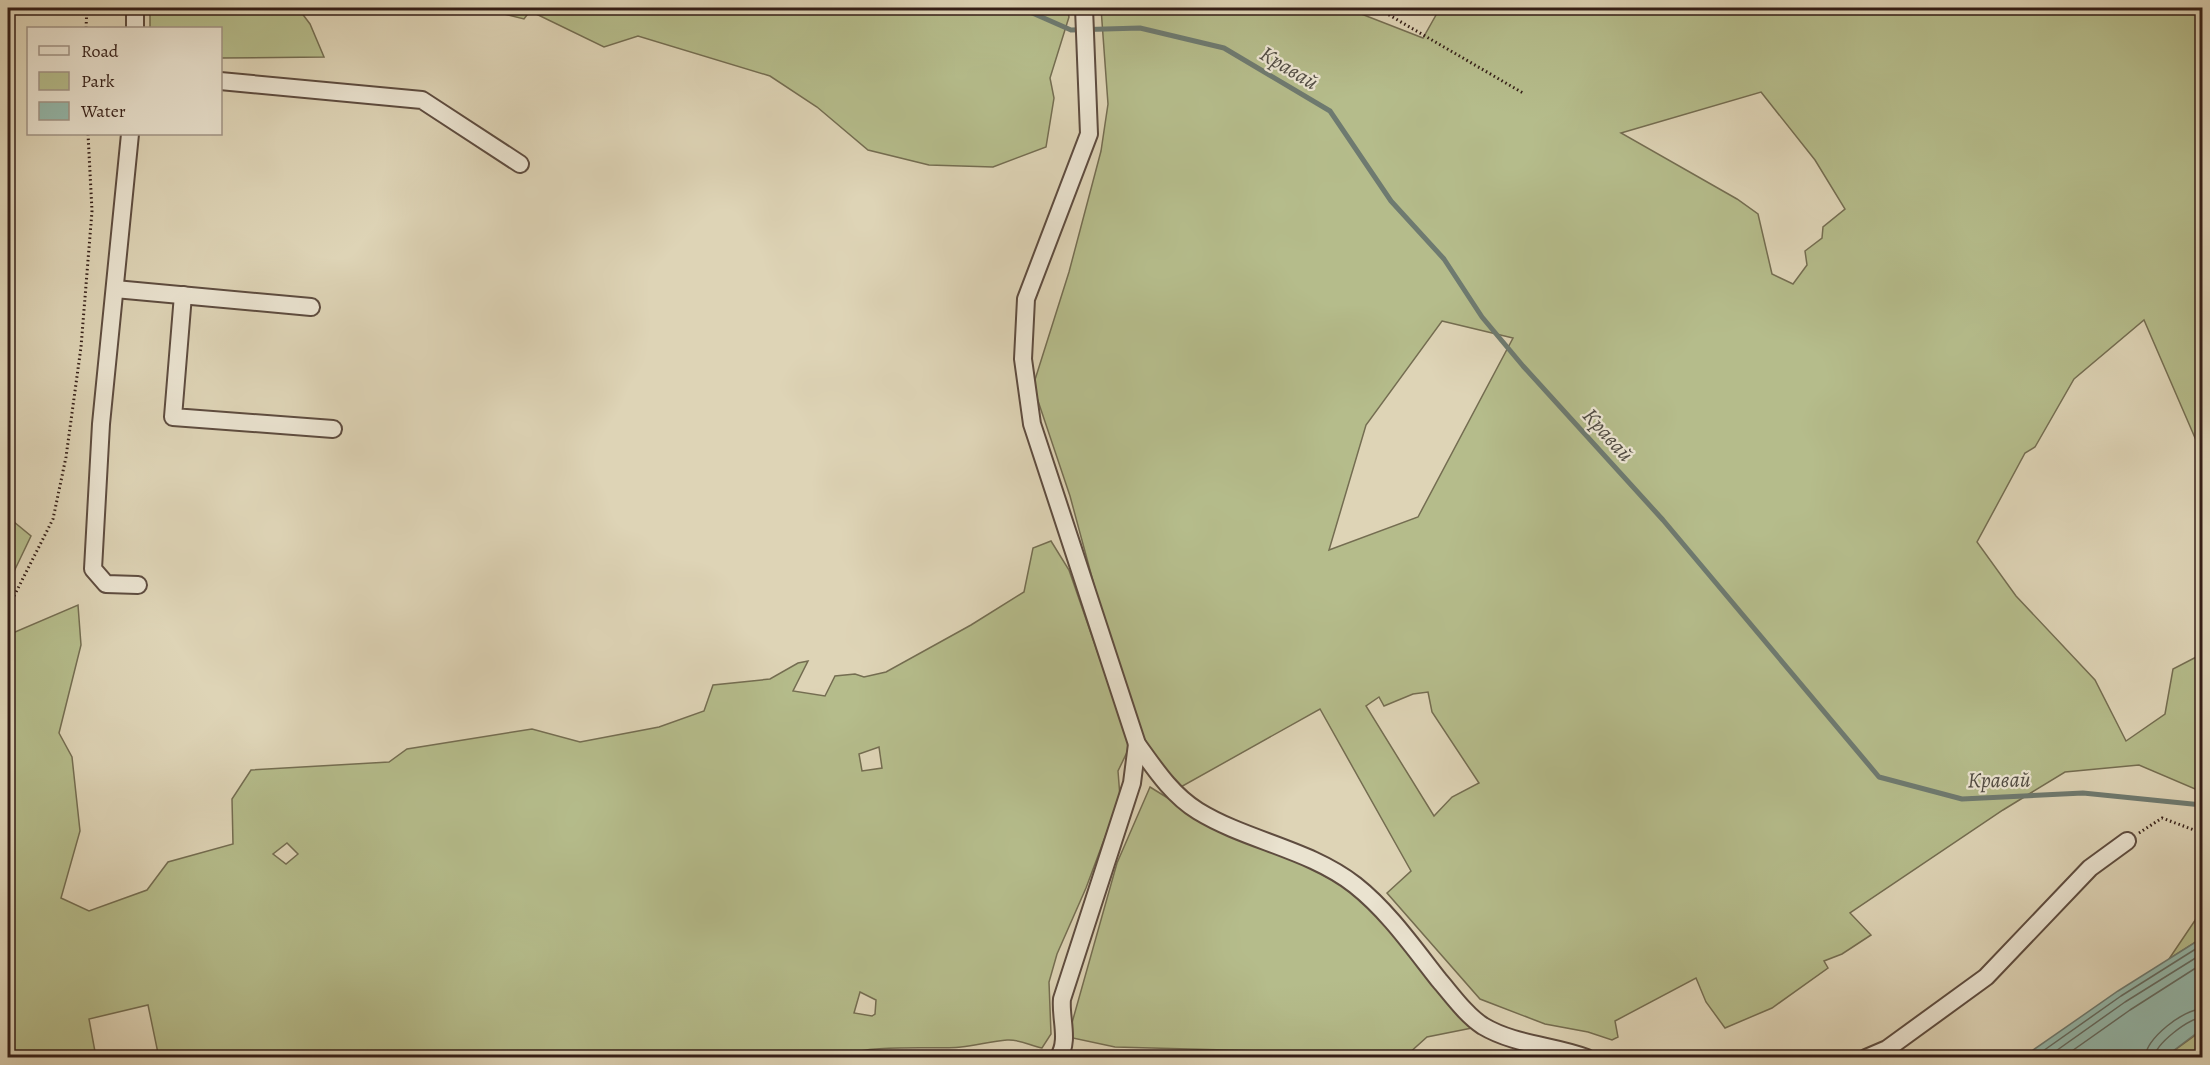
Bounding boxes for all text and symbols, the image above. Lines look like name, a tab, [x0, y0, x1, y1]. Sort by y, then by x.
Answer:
legend	[27, 27, 222, 135]
text: Road	[81, 39, 119, 63]
water label: Кравай	[1254, 39, 1324, 97]
text: Park	[81, 69, 115, 93]
text: Water	[80, 99, 126, 123]
water label: Кравай	[1576, 401, 1640, 469]
water label: Кравай	[1967, 764, 2031, 796]

